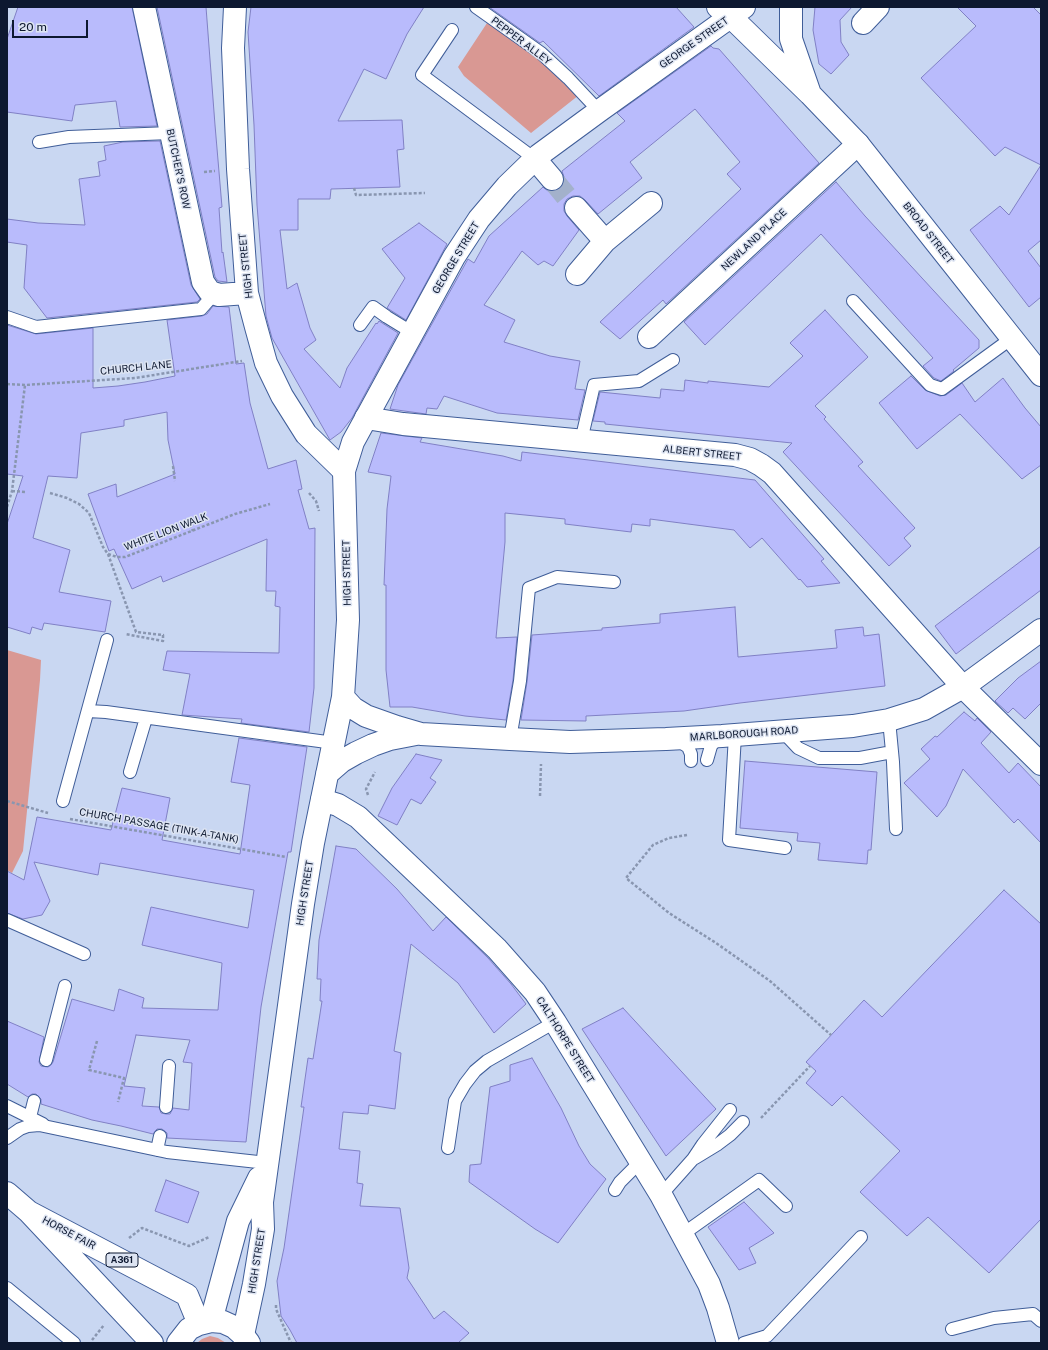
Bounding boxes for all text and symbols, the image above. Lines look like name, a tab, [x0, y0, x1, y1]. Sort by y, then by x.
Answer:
scale bar	[14, 12, 90, 38]
street label: PEPPER ALLEY	[489, 15, 553, 67]
street label: GEORGE STREET	[657, 15, 731, 71]
text: 20 m	[19, 20, 47, 34]
street label: BUTCHER'S ROW	[164, 128, 192, 210]
street label: BROAD STREET	[900, 200, 956, 266]
street label: NEWLAND PLACE	[719, 206, 789, 274]
street label: GEORGE STREET	[430, 220, 482, 296]
street label: HIGH STREET	[237, 233, 255, 299]
street label: CHURCH LANE	[100, 358, 172, 378]
street label: ALBERT STREET	[662, 443, 742, 463]
street label: WHITE LION WALK	[122, 511, 210, 553]
street label: HIGH STREET	[340, 540, 354, 606]
street label: MARLBOROUGH ROAD	[689, 724, 799, 744]
street label: CHURCH PASSAGE (TINK-A-TANK)	[78, 806, 240, 846]
street label: HIGH STREET	[294, 860, 316, 926]
street label: CALTHORPE STREET	[534, 995, 596, 1085]
street label: HORSE FAIR	[40, 1214, 98, 1252]
street label: HIGH STREET	[246, 1228, 268, 1294]
road number: A361	[106, 1253, 138, 1267]

